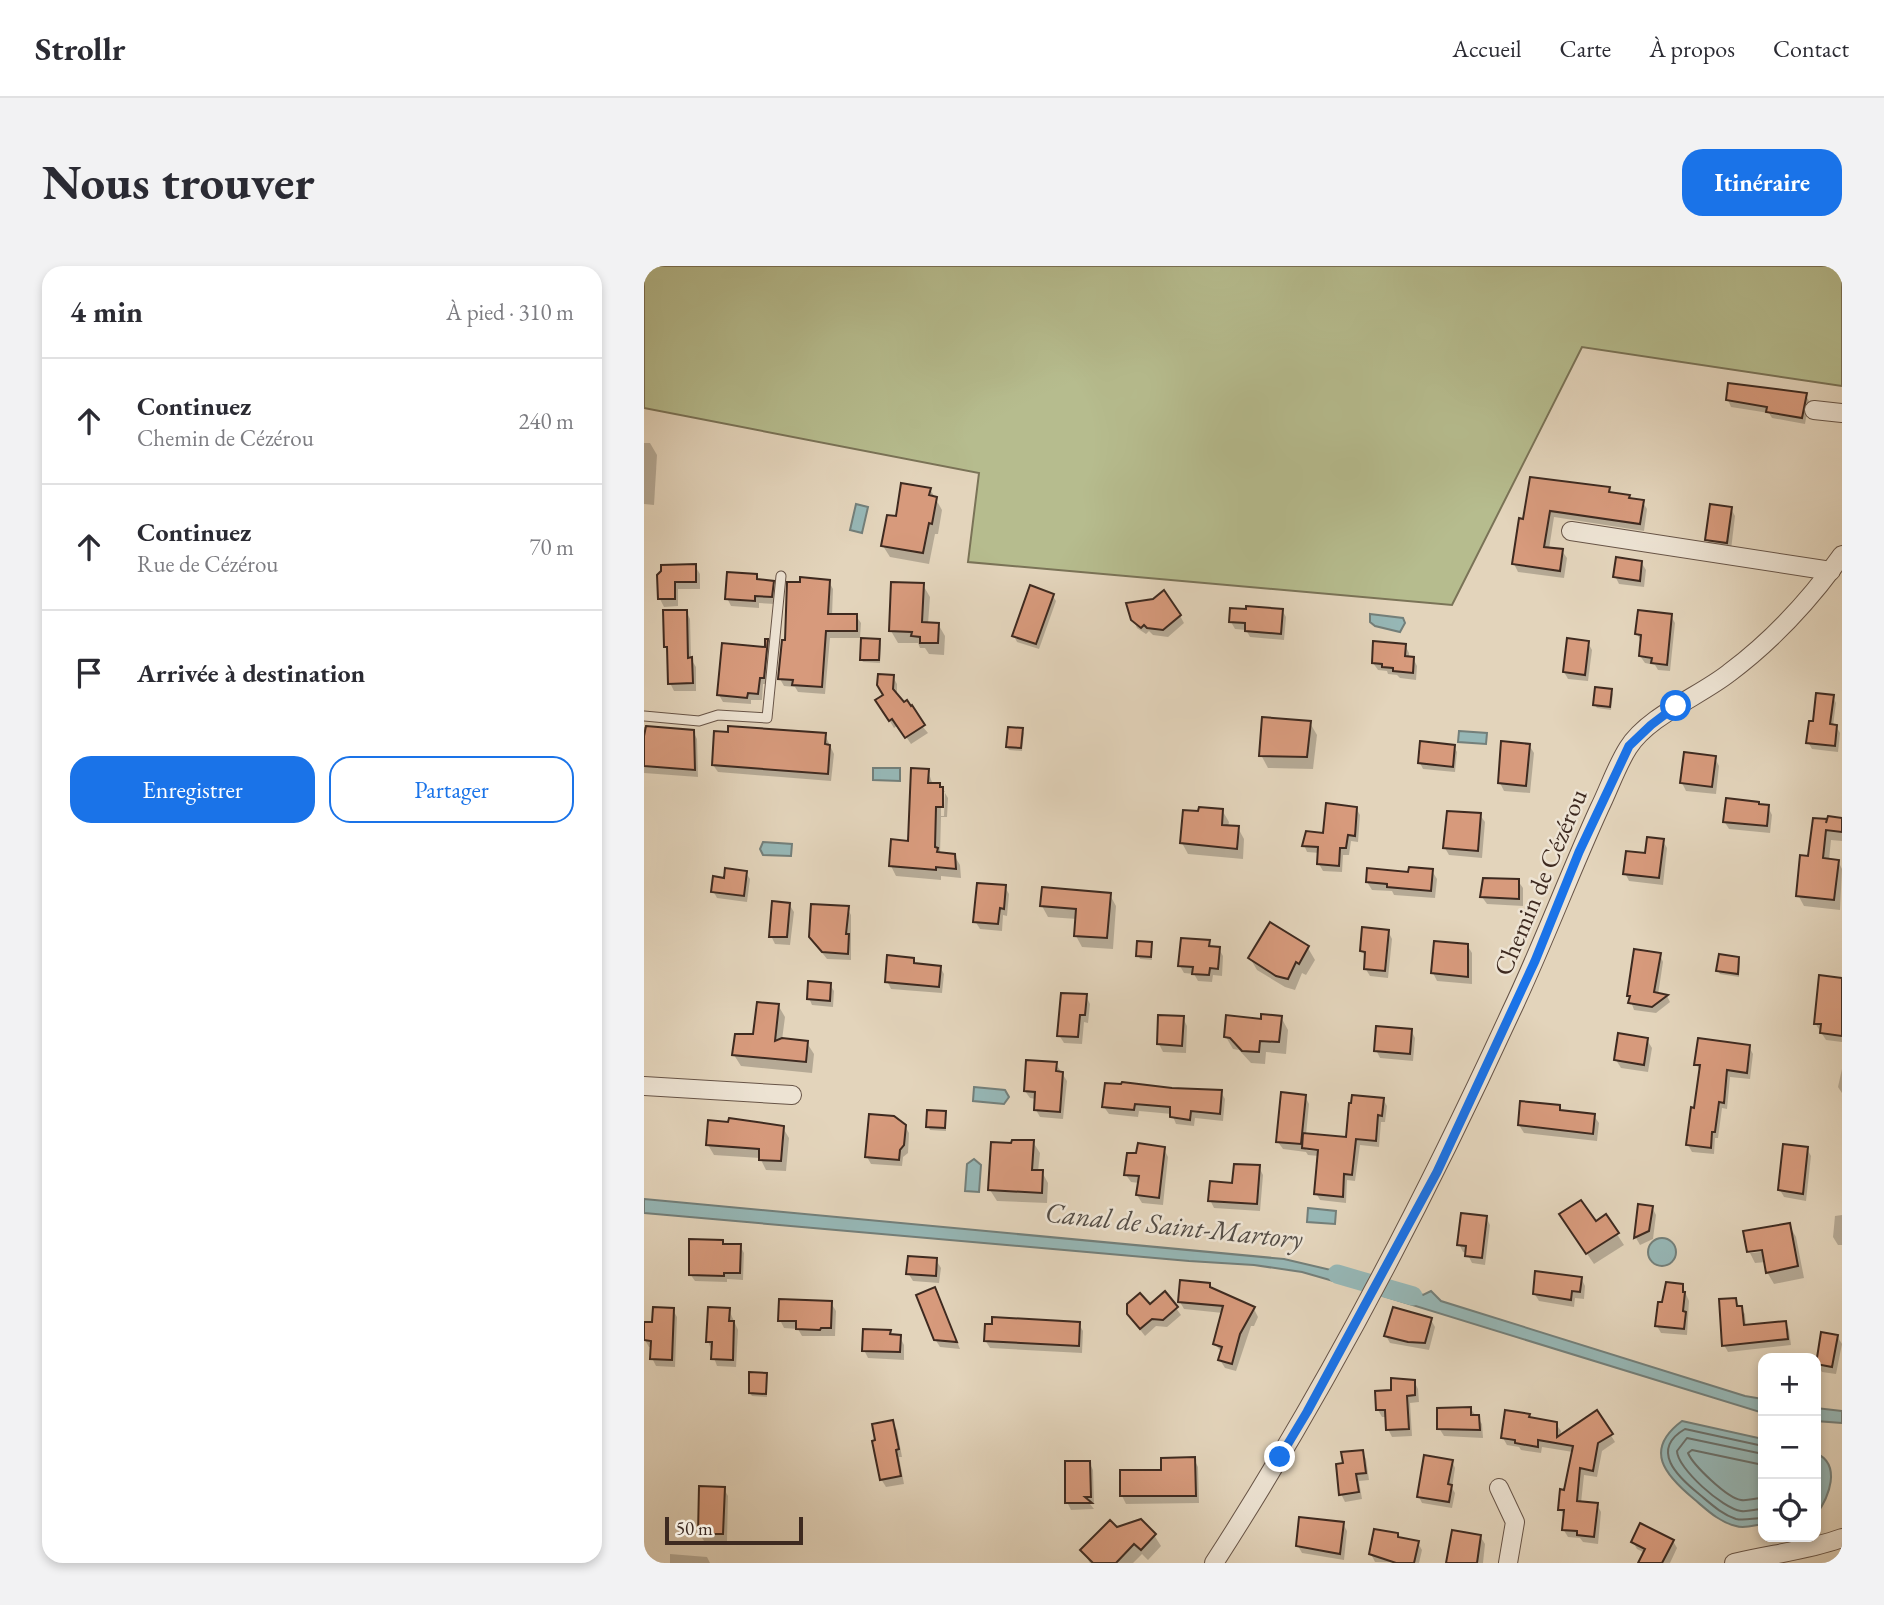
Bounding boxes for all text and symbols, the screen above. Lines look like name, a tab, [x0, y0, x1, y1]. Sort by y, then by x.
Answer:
text: Strollr	[35, 27, 126, 70]
text: Accueil	[1452, 33, 1522, 64]
text: Carte	[1560, 33, 1611, 64]
text: À propos	[1649, 33, 1735, 64]
text: Contact	[1773, 33, 1849, 64]
button: Itinéraire	[1682, 149, 1842, 216]
text: Nous trouver	[42, 150, 315, 214]
text: 4 min	[70, 292, 143, 331]
text: À pied · 310 m	[446, 297, 574, 327]
text: Continuez	[137, 389, 251, 423]
icon: ahead	[70, 402, 108, 440]
text: 240 m	[518, 406, 574, 436]
text: Chemin de Cézérou	[137, 423, 314, 453]
text: Continuez	[137, 515, 251, 549]
icon: ahead	[70, 528, 108, 566]
text: 70 m	[529, 532, 574, 562]
text: Rue de Cézérou	[137, 549, 278, 579]
icon: arrive	[70, 654, 108, 692]
text: Arrivée à destination	[137, 656, 365, 690]
route start	[1660, 690, 1691, 721]
button: Enregistrer	[70, 756, 315, 823]
button: Partager	[329, 756, 574, 823]
street label: Chemin de Cézérou	[1485, 783, 1595, 981]
water label: Canal de Saint-Martory	[1043, 1194, 1305, 1256]
map controls	[1758, 1353, 1821, 1542]
button: +	[1758, 1353, 1821, 1416]
button: −	[1758, 1416, 1821, 1479]
route end	[1264, 1441, 1295, 1472]
button: locate	[1758, 1479, 1821, 1542]
scale bar	[665, 1514, 803, 1546]
text: 50 m	[676, 1516, 713, 1541]

